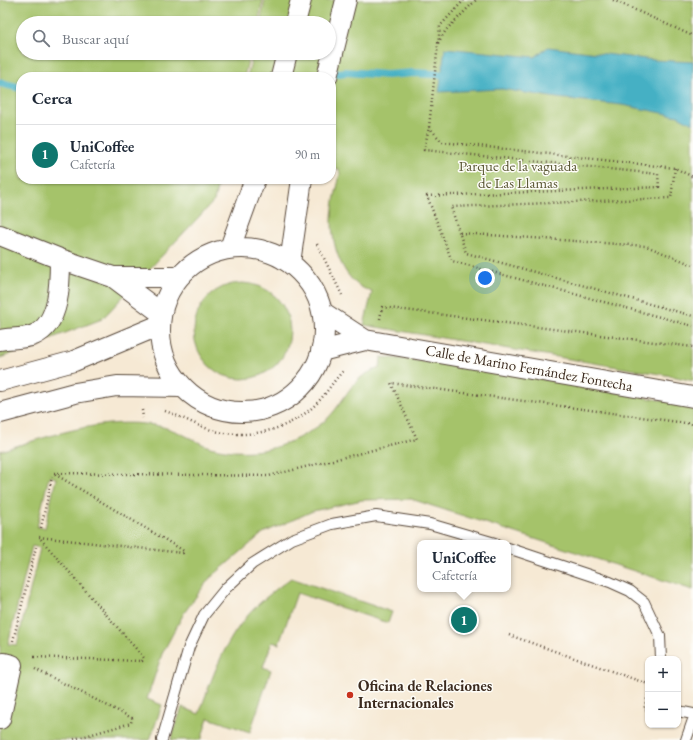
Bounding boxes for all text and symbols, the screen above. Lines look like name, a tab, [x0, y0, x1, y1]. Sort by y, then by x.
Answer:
search box	[16, 16, 336, 60]
icon: search	[30, 27, 52, 49]
text: Buscar aquí	[62, 29, 129, 48]
text: Cerca	[32, 87, 72, 109]
text: UniCoffee	[70, 137, 134, 156]
text: 1	[42, 146, 48, 163]
text: 90 m	[295, 146, 320, 163]
text: Cafetería	[70, 156, 115, 173]
park label: Parque de la vaguada de Las Llamas	[459, 156, 577, 192]
your location	[475, 268, 495, 288]
street label: Calle de Marino Fernández Fontecha	[424, 340, 634, 395]
popup	[417, 540, 511, 592]
text: UniCoffee	[432, 548, 496, 567]
text: Cafetería	[432, 567, 477, 584]
pin: 1	[451, 605, 477, 635]
map controls	[645, 656, 681, 728]
button: +	[645, 656, 681, 692]
place label: Oficina de Relaciones Internacionales	[358, 676, 492, 712]
marker: Oficina de Relaciones Internacionales	[345, 690, 355, 700]
button: −	[645, 692, 681, 728]

